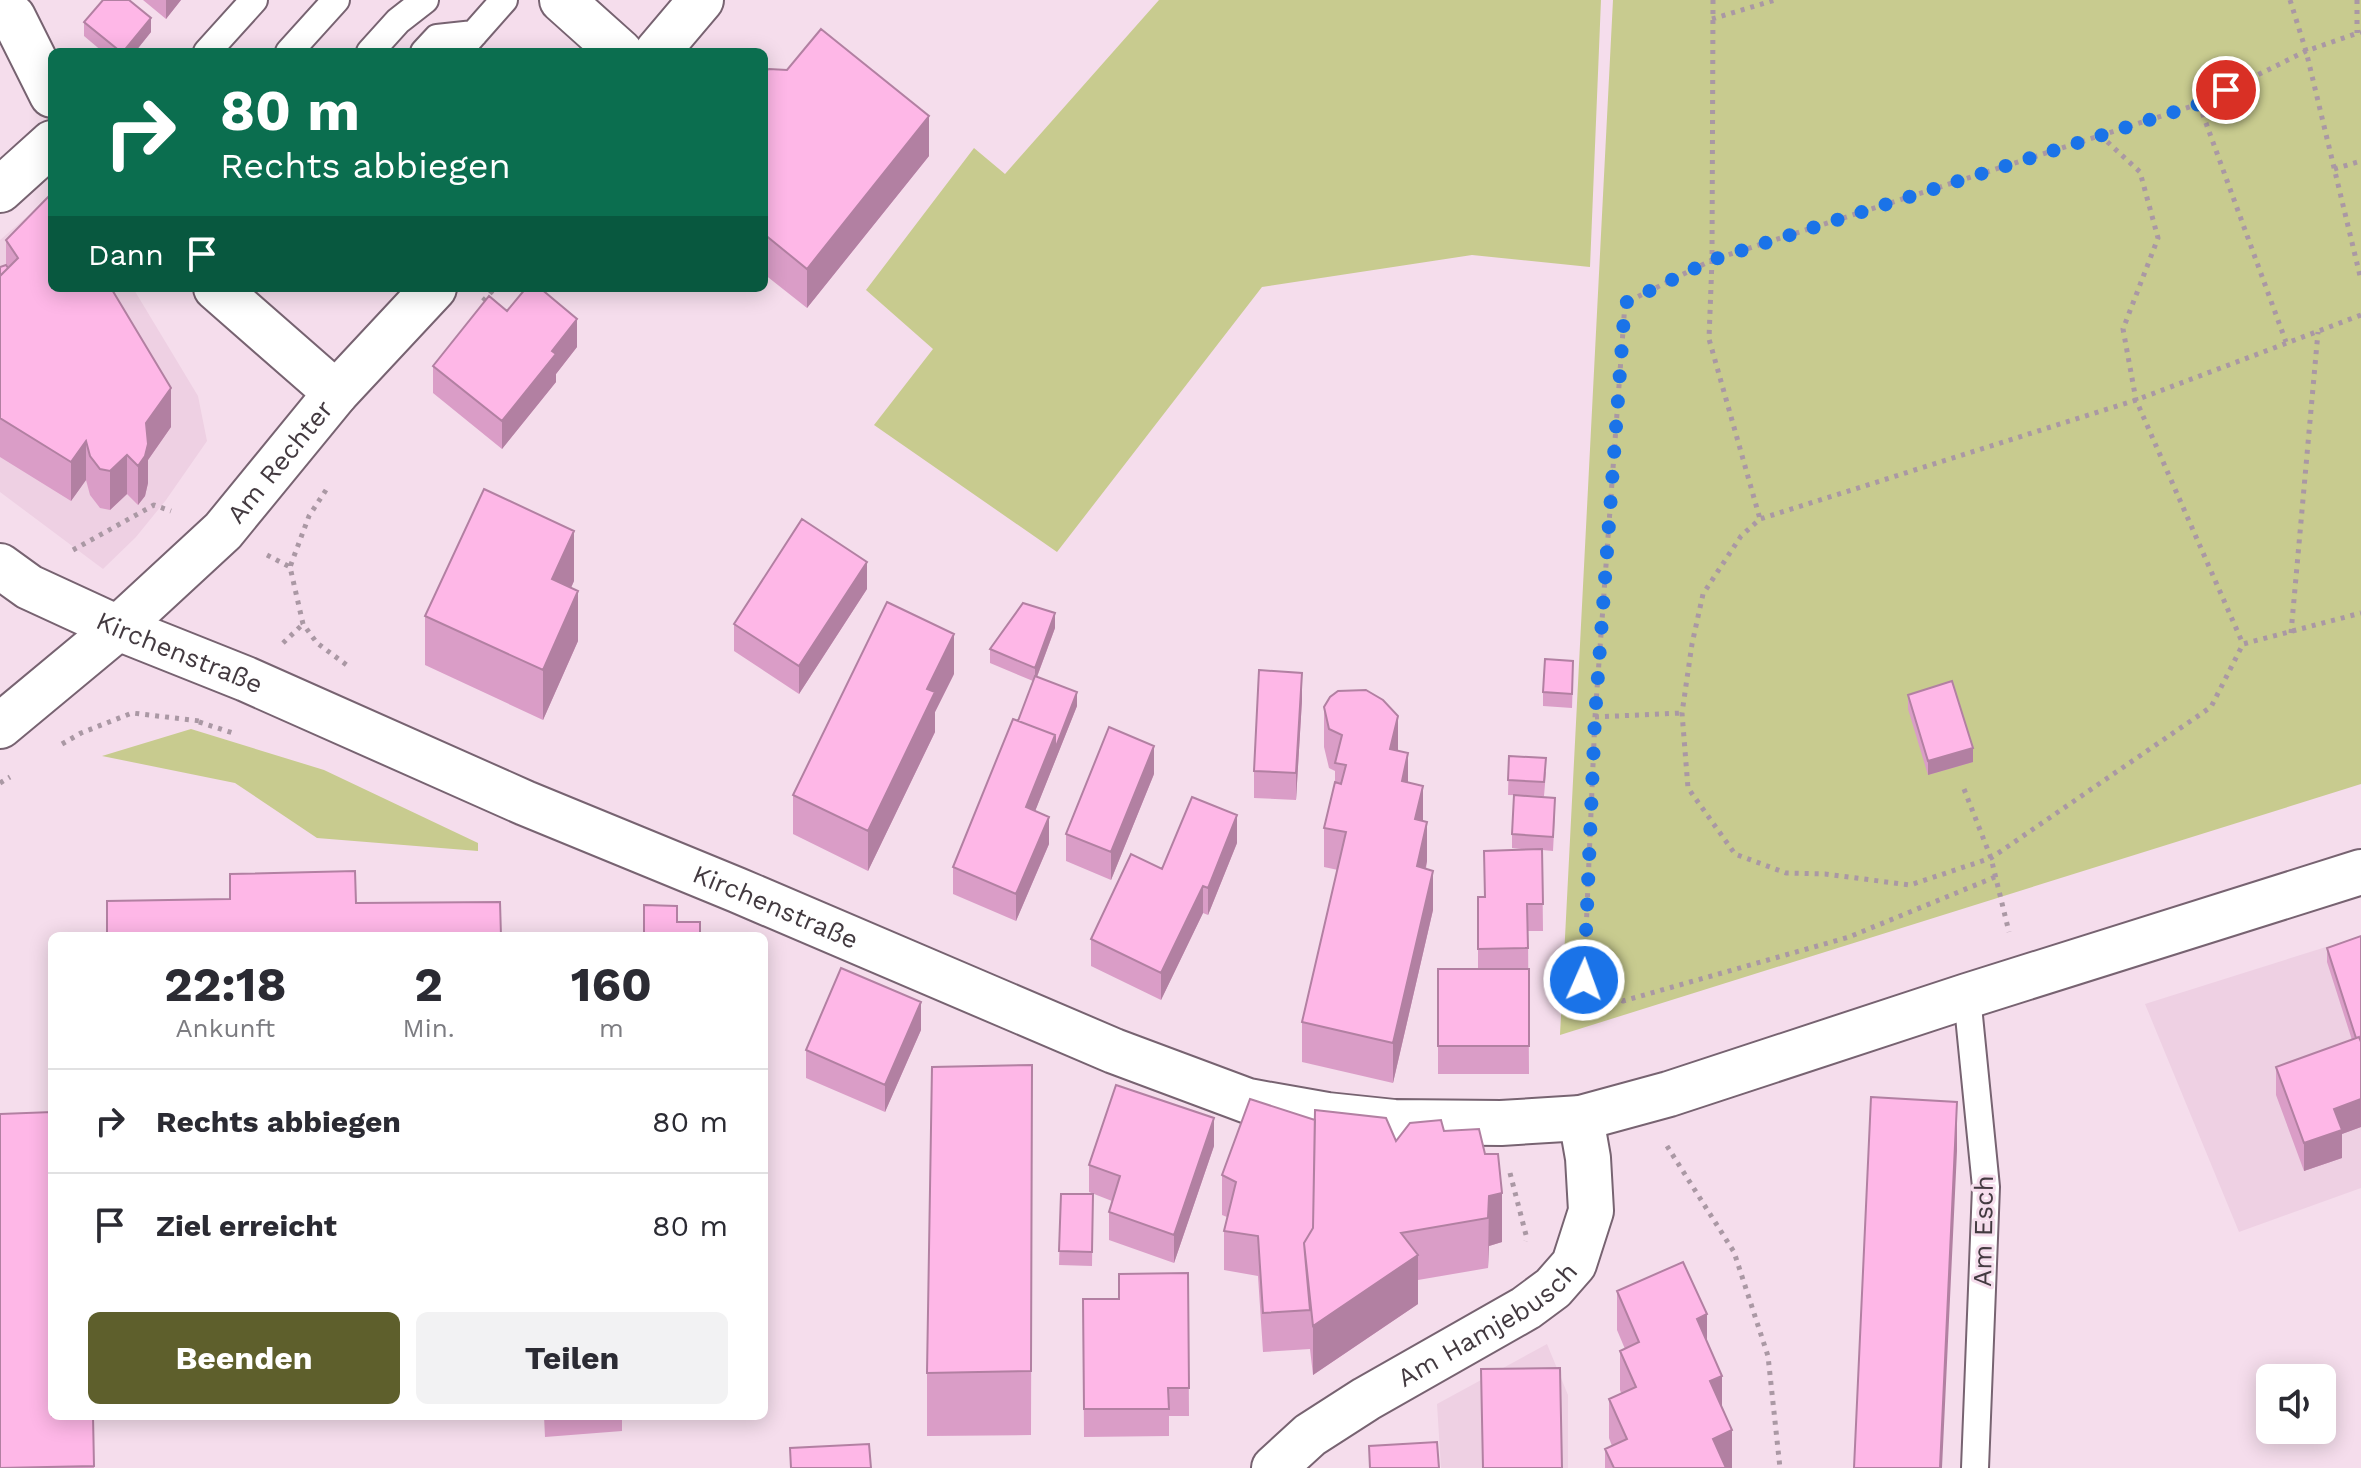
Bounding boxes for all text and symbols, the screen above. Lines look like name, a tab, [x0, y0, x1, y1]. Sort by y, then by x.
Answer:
pin	[2192, 56, 2260, 124]
icon: arrive	[2204, 68, 2248, 112]
text: 80 m	[220, 78, 360, 144]
icon: right	[88, 80, 192, 184]
text: Rechts abbiegen	[220, 145, 511, 187]
icon: arrive	[180, 232, 224, 276]
text: Dann	[88, 237, 164, 272]
street label: Am Rechter	[221, 394, 339, 529]
street label: Kirchenstraße	[92, 605, 267, 700]
street label: Kirchenstraße	[688, 859, 863, 955]
position arrow	[1542, 938, 1626, 1022]
text: 22:18	[164, 956, 287, 1013]
text: 2	[414, 956, 443, 1013]
text: 160	[571, 956, 652, 1013]
text: Ankunft	[175, 1013, 275, 1043]
text: Min.	[403, 1013, 455, 1043]
text: m	[599, 1013, 624, 1043]
icon: right	[88, 1099, 132, 1143]
text: Rechts abbiegen	[156, 1104, 401, 1139]
text: 80 m	[652, 1104, 728, 1139]
street label: Am Esch	[1967, 1175, 1999, 1287]
icon: arrive	[88, 1203, 132, 1247]
text: Ziel erreicht	[156, 1208, 337, 1243]
text: 80 m	[652, 1208, 728, 1243]
street label: Am Hamjebusch	[1392, 1256, 1583, 1393]
button: Beenden	[88, 1312, 400, 1404]
button: Teilen	[416, 1312, 728, 1404]
map controls	[2256, 1364, 2336, 1444]
button: sound	[2256, 1364, 2336, 1444]

